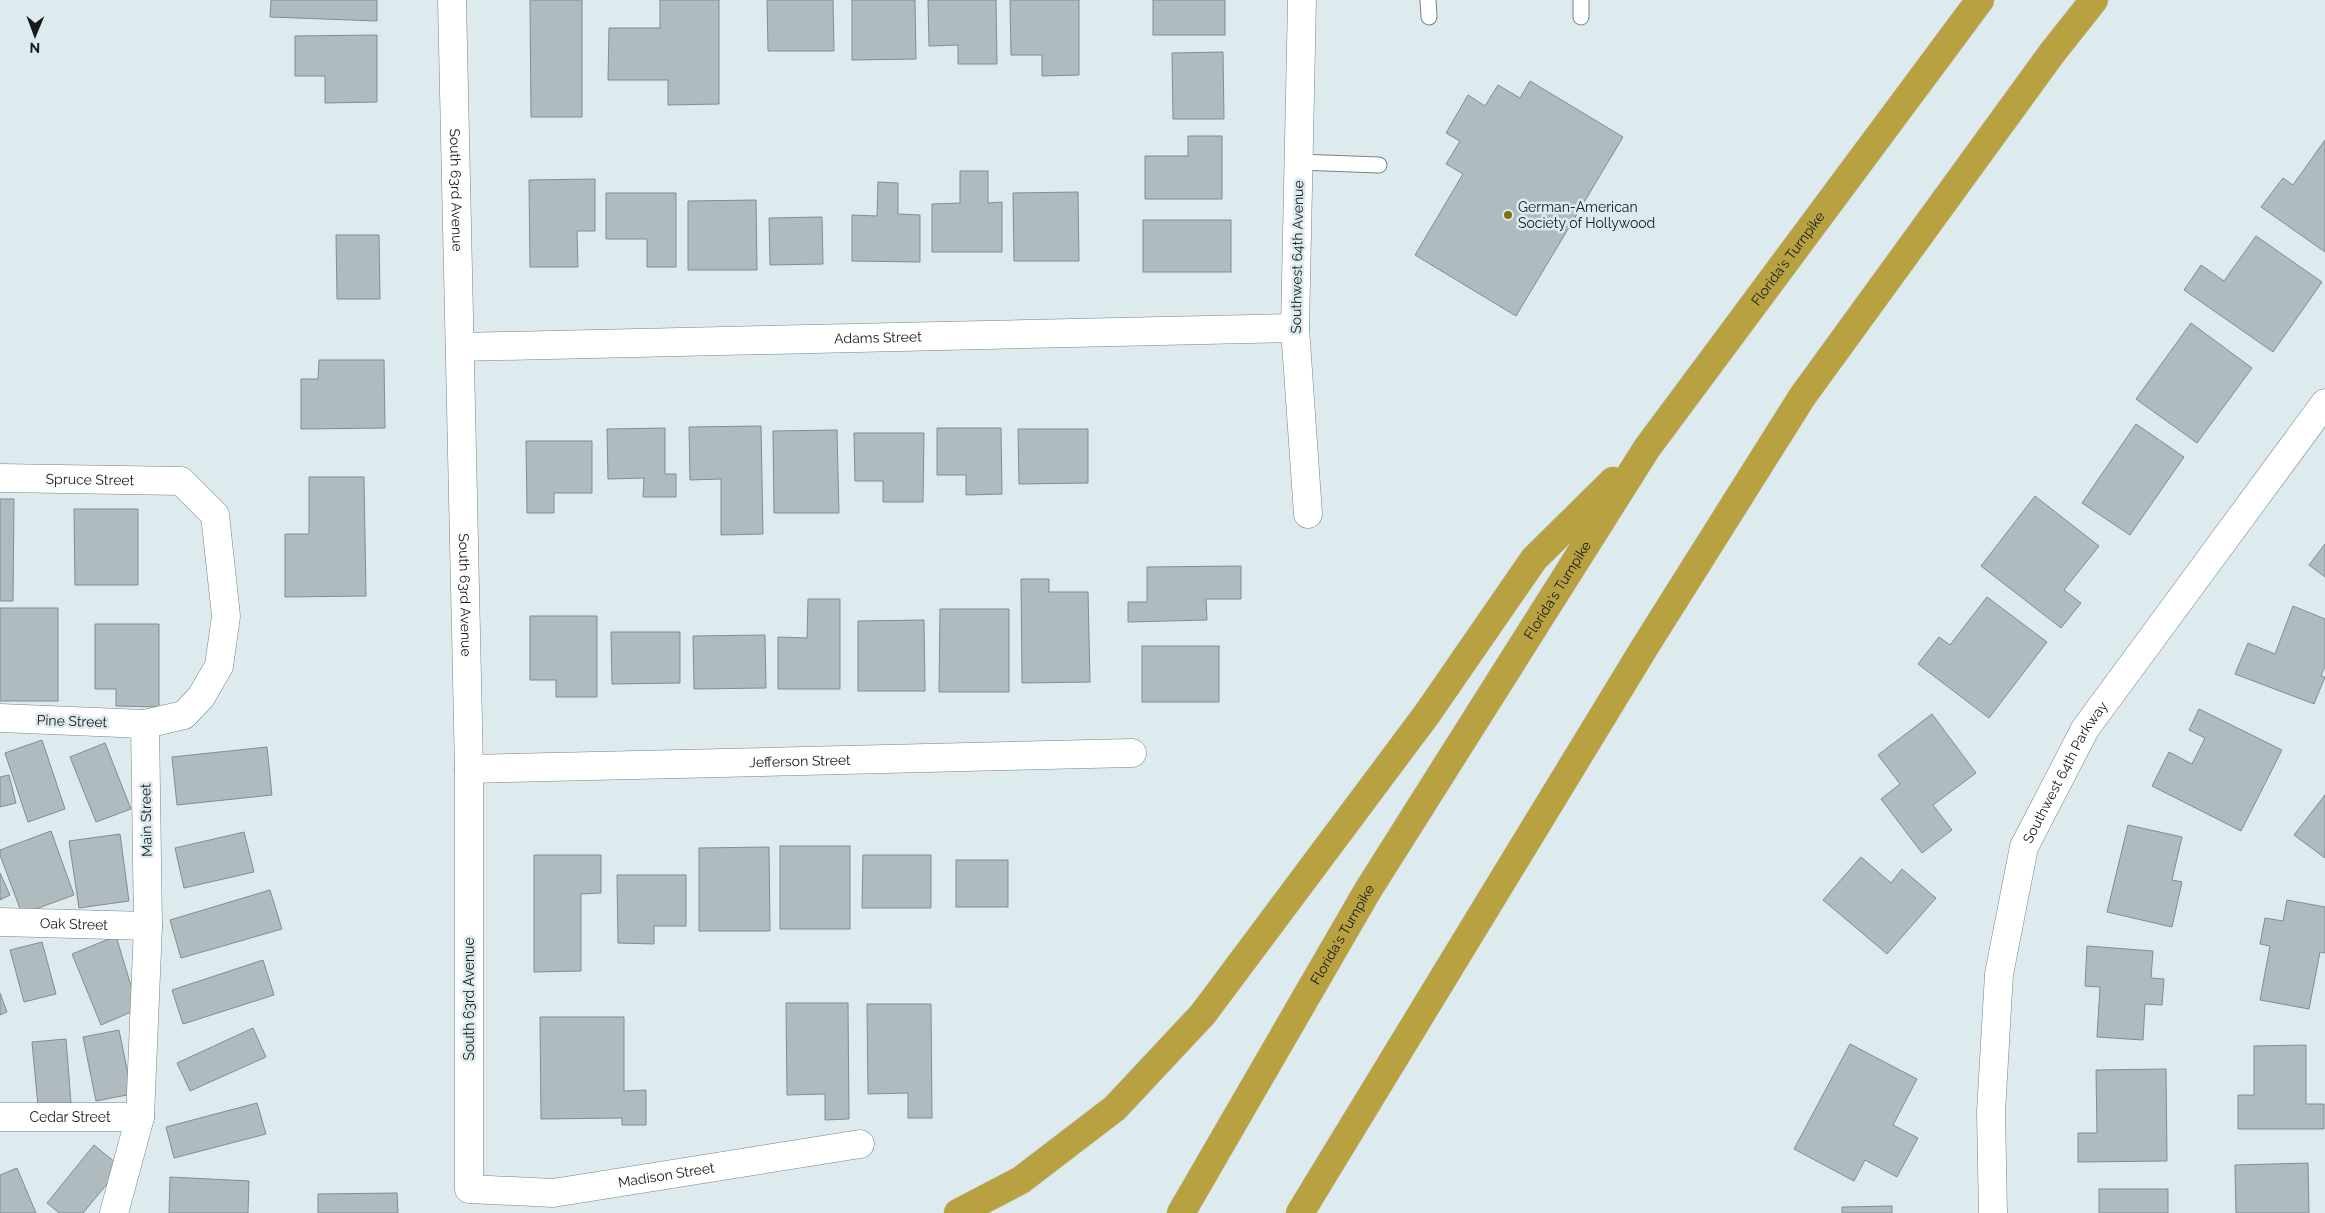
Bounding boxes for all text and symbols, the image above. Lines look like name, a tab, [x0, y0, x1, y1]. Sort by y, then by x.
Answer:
north arrow	[10, 10, 60, 60]
text: N	[29, 40, 40, 56]
street label: South 63rd Avenue	[447, 128, 466, 252]
street label: Southwest 64th Avenue	[1288, 180, 1306, 334]
place label: German-American Society of Hollywood	[1518, 199, 1655, 231]
street label: Florida's Turnpike	[1748, 208, 1828, 309]
marker: German-American Society of Hollywood	[1502, 209, 1514, 221]
street label: Adams Street	[834, 328, 922, 346]
street label: Spruce Street	[46, 471, 135, 488]
street label: South 63rd Avenue	[456, 533, 475, 657]
street label: Florida's Turnpike	[1520, 538, 1594, 642]
street label: Southwest 64th Parkway	[2019, 698, 2111, 846]
street label: Pine Street	[36, 712, 108, 730]
street label: Jefferson Street	[749, 752, 851, 770]
street label: Main Street	[137, 783, 155, 857]
street label: Florida's Turnpike	[1307, 881, 1378, 987]
street label: Oak Street	[40, 915, 108, 933]
street label: South 63rd Avenue	[461, 937, 477, 1061]
street label: Cedar Street	[29, 1109, 111, 1125]
street label: Madison Street	[617, 1159, 716, 1190]

